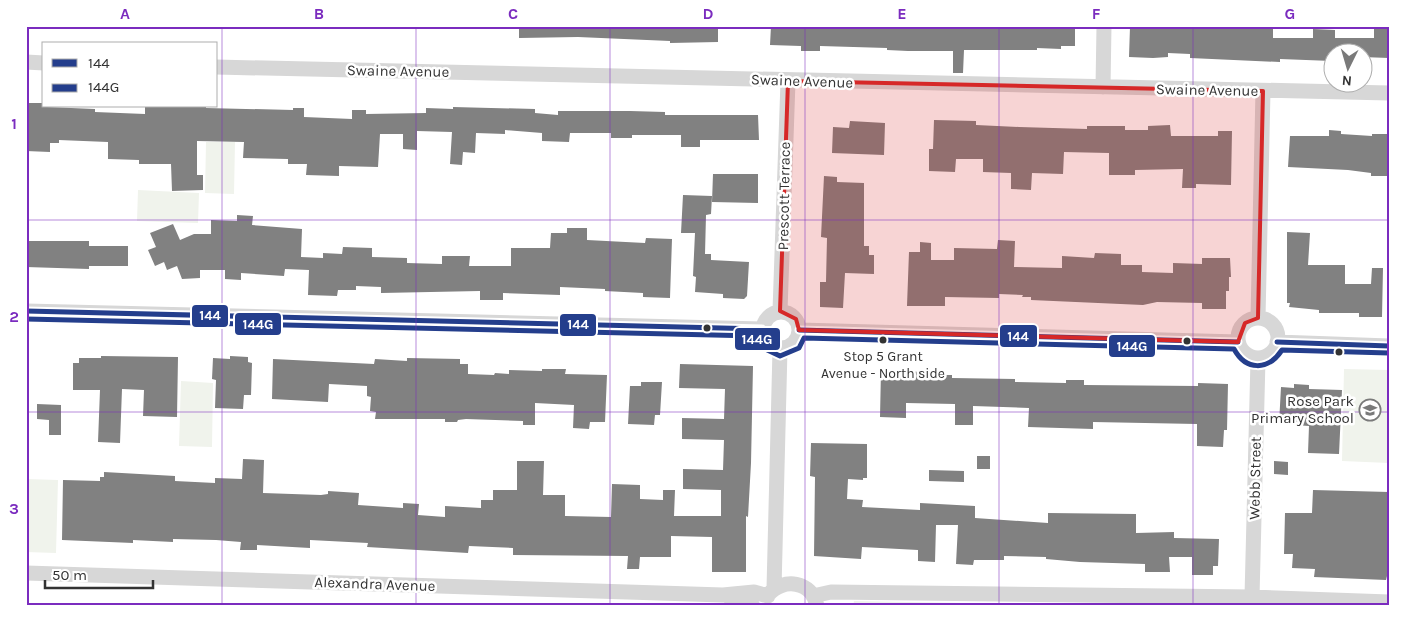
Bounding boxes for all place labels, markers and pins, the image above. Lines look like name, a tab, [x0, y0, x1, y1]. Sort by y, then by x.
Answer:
unlabelled marker	[702, 323, 712, 333]
marker: Stop 5 Grant Avenue - North side	[878, 335, 888, 345]
unlabelled marker	[1182, 336, 1192, 346]
unlabelled marker	[1334, 347, 1344, 357]
place label: Stop 5 Grant Avenue - North side	[821, 348, 945, 382]
place label: Rose Park Primary School	[1251, 392, 1354, 427]
school or university icon: Rose Park Primary School	[1358, 398, 1382, 422]

